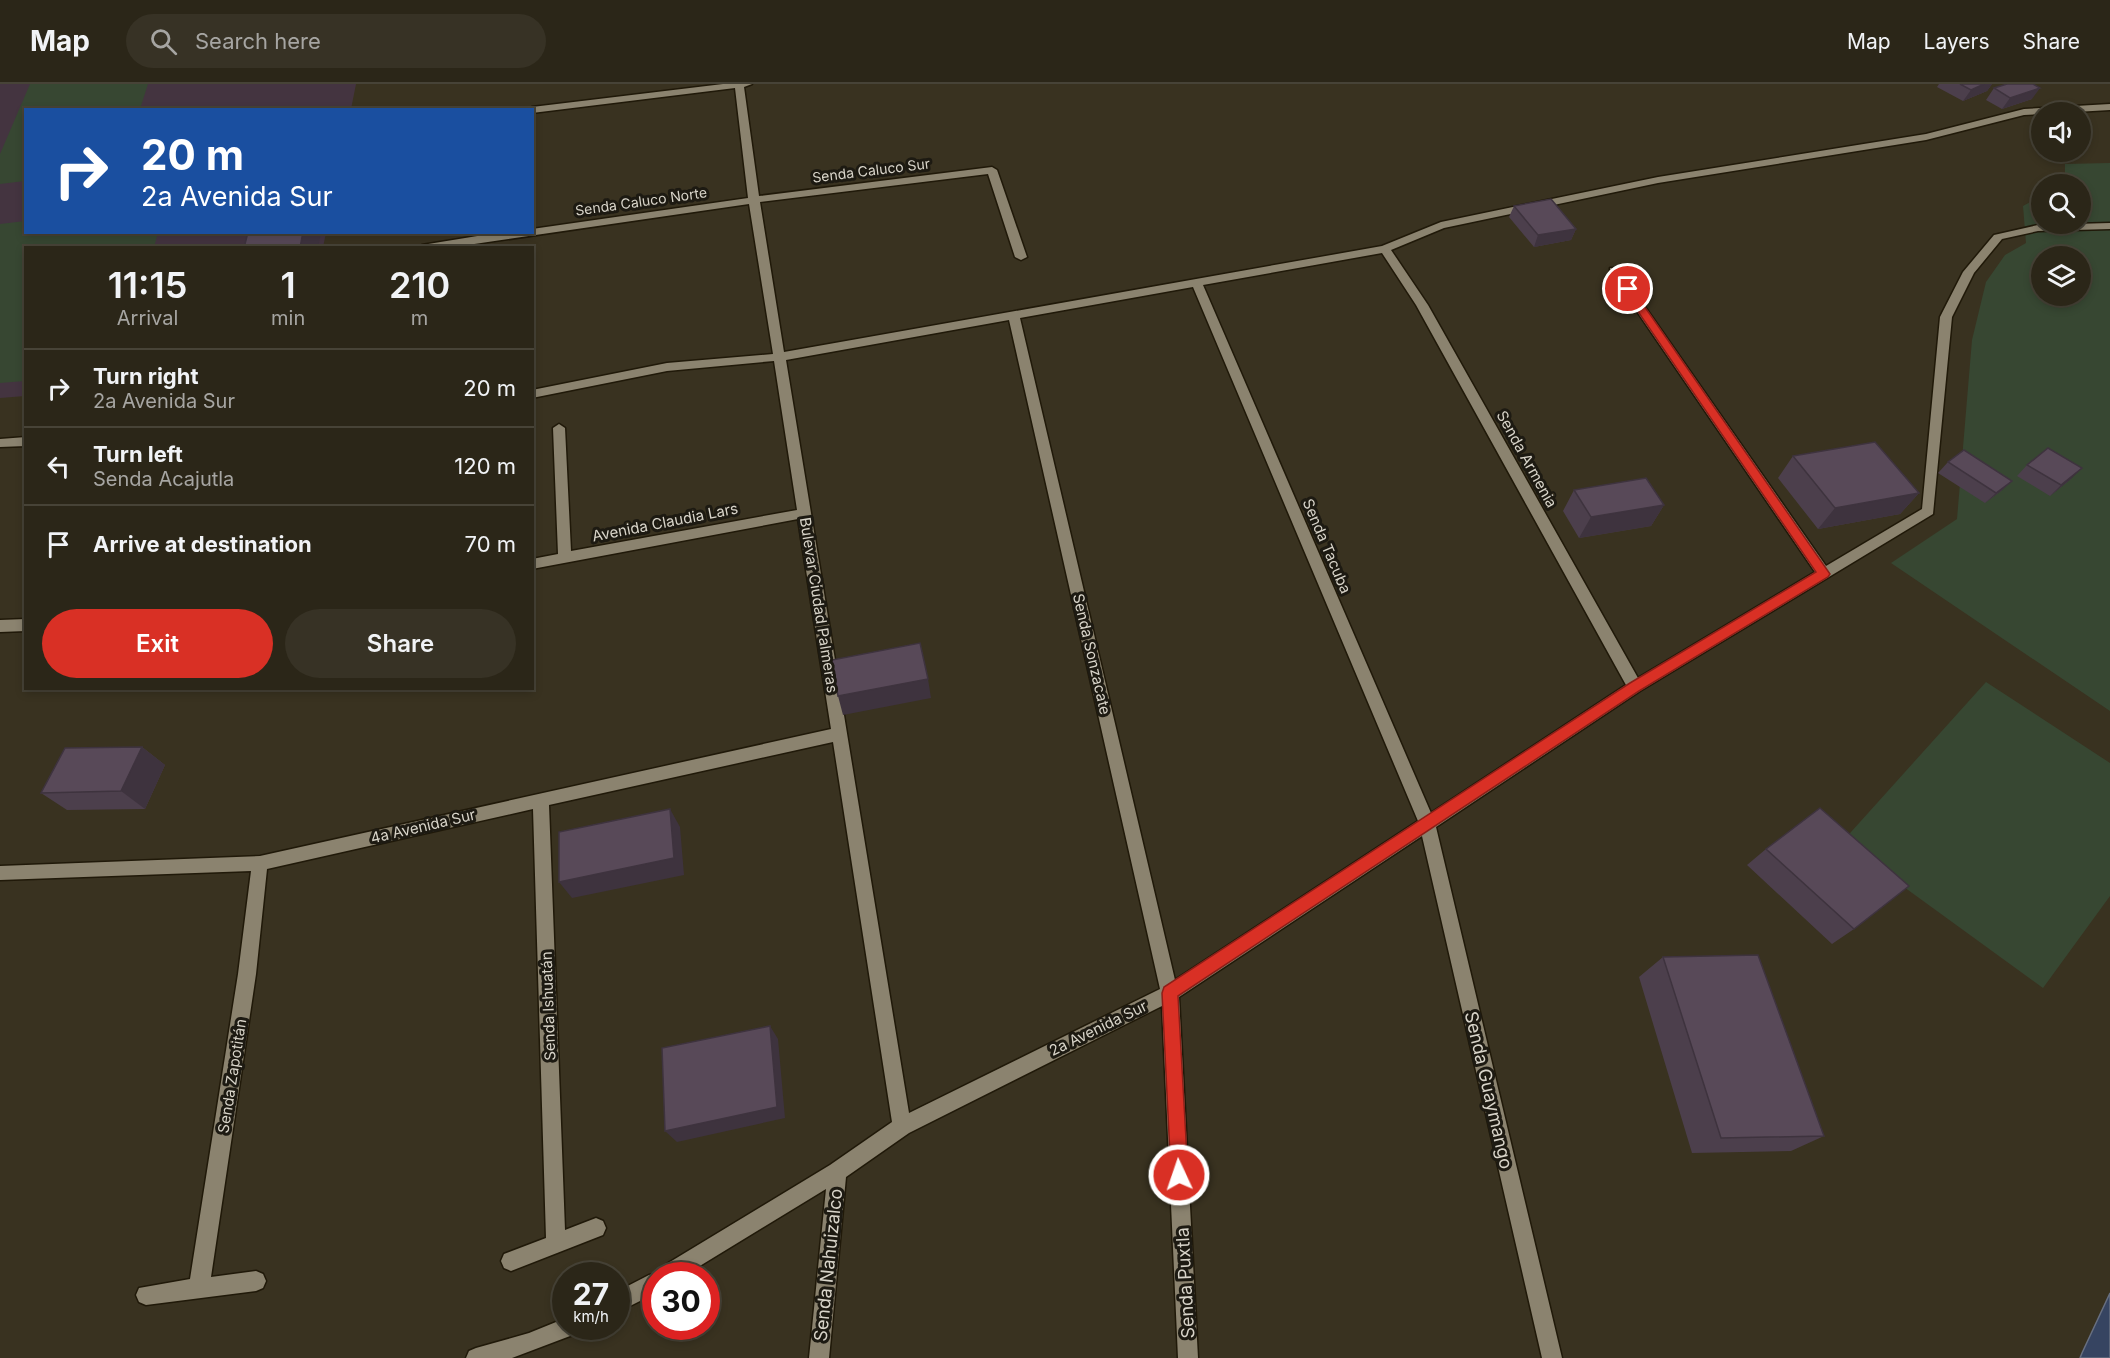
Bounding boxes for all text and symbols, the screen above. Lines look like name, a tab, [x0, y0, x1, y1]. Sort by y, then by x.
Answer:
search box	[126, 14, 546, 68]
text: Map	[30, 24, 90, 58]
icon: search	[147, 25, 180, 58]
text: Search here	[195, 28, 321, 54]
text: Map	[1847, 29, 1891, 54]
text: Layers	[1924, 29, 1990, 54]
text: Share	[2023, 29, 2080, 54]
map controls	[2031, 102, 2091, 306]
button: sound	[2031, 102, 2091, 162]
text: 20 m	[141, 129, 244, 180]
icon: right	[42, 132, 120, 210]
street label: Senda Caluco Sur	[811, 154, 931, 186]
button: search	[2031, 174, 2091, 234]
text: 2a Avenida Sur	[141, 180, 333, 213]
street label: Senda Caluco Norte	[574, 183, 708, 219]
button: layers	[2031, 246, 2091, 306]
text: 11:15	[108, 263, 187, 307]
text: 1	[281, 263, 296, 307]
text: 210	[389, 263, 450, 307]
pin	[1602, 263, 1653, 314]
icon: arrive	[1611, 272, 1644, 305]
text: Arrival	[117, 306, 178, 330]
text: min	[271, 306, 305, 330]
text: m	[411, 306, 428, 330]
text: Turn right	[93, 363, 199, 389]
icon: right	[42, 372, 75, 405]
text: 20 m	[463, 375, 516, 401]
text: 2a Avenida Sur	[93, 389, 235, 413]
street label: Senda Armenia	[1492, 407, 1562, 511]
text: Turn left	[93, 441, 183, 467]
icon: left	[42, 450, 75, 483]
text: 120 m	[454, 453, 516, 479]
text: Senda Acajutla	[93, 467, 234, 491]
street label: Senda Tacuba	[1298, 496, 1356, 596]
street label: Avenida Claudia Lars	[590, 499, 740, 545]
street label: Bulevar Ciudad Palmeras	[796, 516, 842, 694]
icon: arrive	[42, 528, 75, 561]
text: Arrive at destination	[93, 531, 312, 557]
text: 70 m	[465, 531, 516, 557]
street label: Senda Sonzacate	[1069, 592, 1115, 716]
button: Exit	[42, 609, 273, 678]
button: Share	[285, 609, 516, 678]
street label: 4a Avenida Sur	[369, 805, 478, 847]
street label: Senda Ishuatán	[537, 951, 559, 1061]
street label: 2a Avenida Sur	[1046, 996, 1150, 1060]
street label: Senda Guaymango	[1461, 1009, 1517, 1171]
street label: Senda Zapotitán	[214, 1017, 250, 1135]
position arrow	[1147, 1143, 1211, 1207]
street label: Senda Nahuizalco	[810, 1187, 846, 1343]
street label: Senda Puxtla	[1172, 1227, 1198, 1339]
speed limit sign: 30	[642, 1262, 720, 1340]
text: 27	[573, 1276, 609, 1312]
text: km/h	[573, 1307, 609, 1326]

